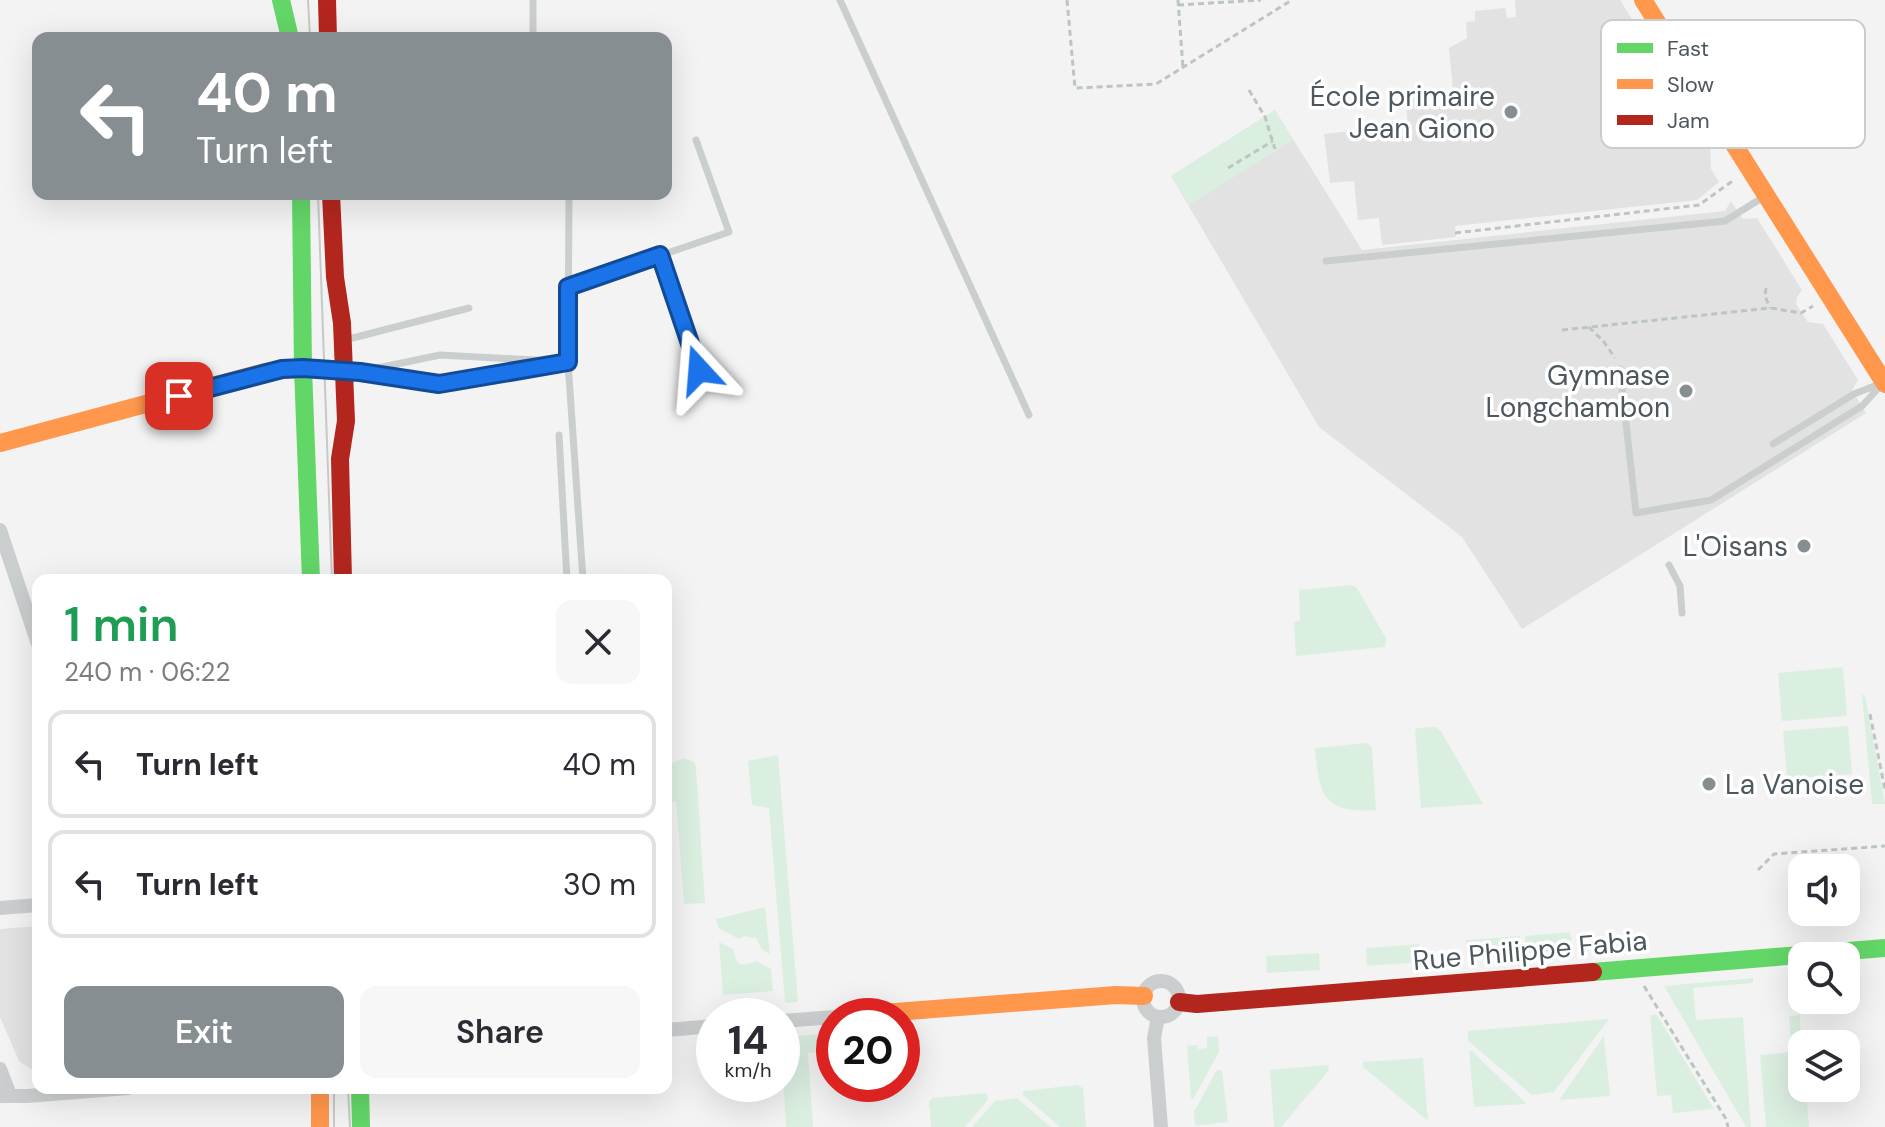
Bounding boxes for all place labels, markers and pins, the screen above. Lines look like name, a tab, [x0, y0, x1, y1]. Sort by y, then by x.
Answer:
place label: École primaire Jean Giono	[1310, 78, 1495, 147]
marker: École primaire Jean Giono	[1502, 103, 1520, 121]
place label: Gymnase Longchambon	[1486, 357, 1670, 426]
pin	[145, 362, 213, 430]
marker: Gymnase Longchambon	[1677, 382, 1695, 400]
place label: L'Oisans	[1683, 528, 1788, 565]
marker: L'Oisans	[1795, 537, 1813, 555]
place label: La Vanoise	[1725, 766, 1864, 803]
marker: La Vanoise	[1700, 775, 1718, 793]

